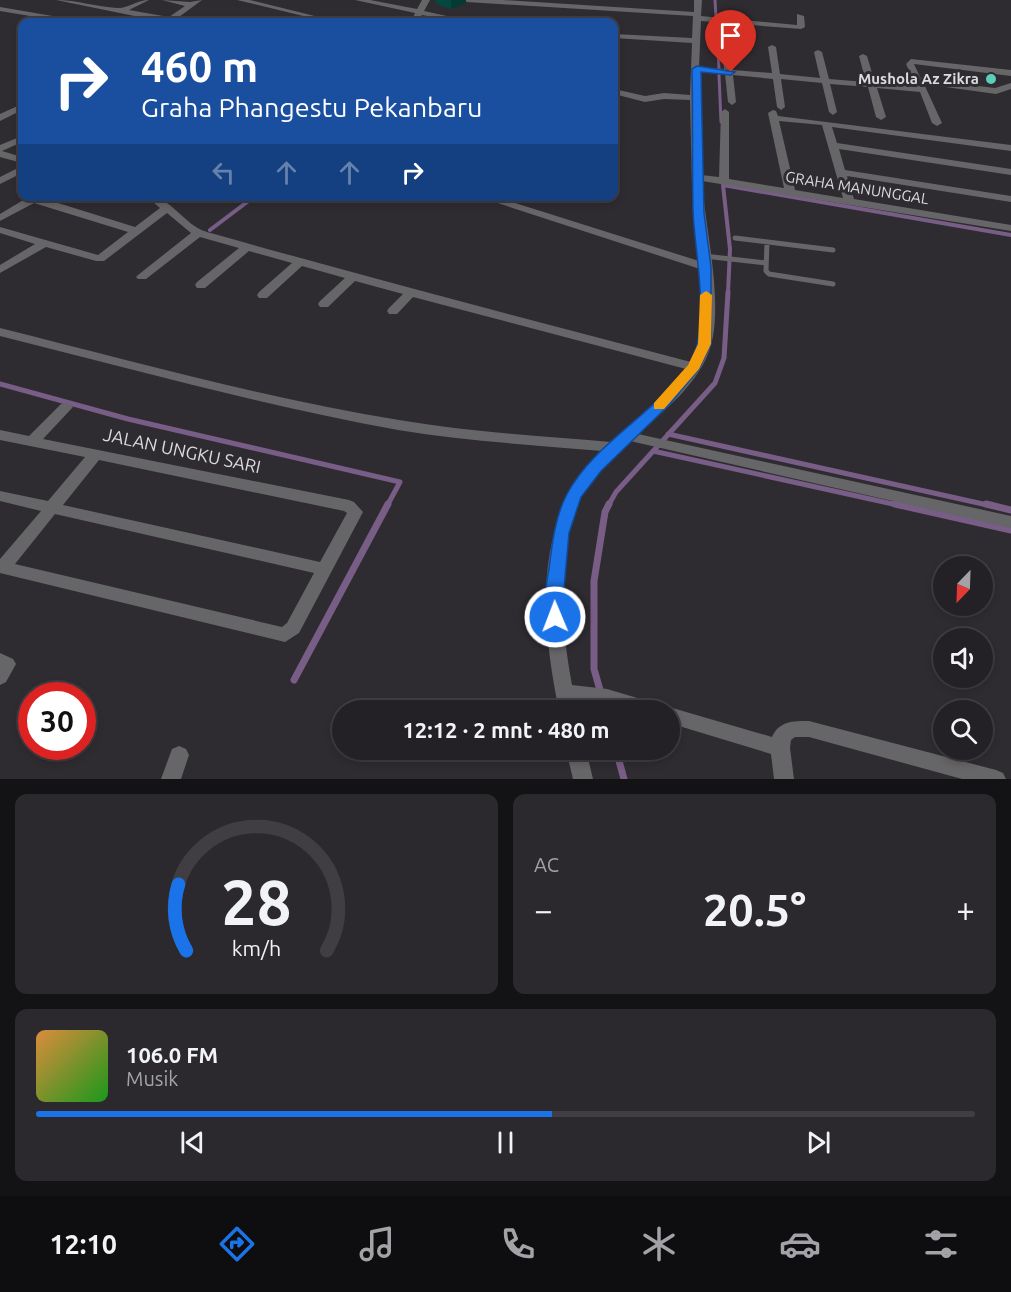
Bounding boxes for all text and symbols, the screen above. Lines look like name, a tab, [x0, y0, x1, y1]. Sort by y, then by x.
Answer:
pin	[705, 10, 756, 72]
icon: arrive	[714, 19, 747, 52]
icon: right	[42, 42, 120, 120]
text: 460 m	[141, 43, 258, 90]
place label: Mushola Az Zikra	[858, 70, 979, 87]
marker: Mushola Az Zikra	[984, 72, 998, 86]
text: Graha Phangestu Pekanbaru	[141, 92, 482, 122]
icon: left	[207, 156, 240, 189]
icon: ahead	[270, 156, 303, 189]
icon: ahead	[333, 156, 366, 189]
icon: right	[396, 156, 429, 189]
street label: GRAHA MANUNGGAL	[784, 168, 930, 207]
street label: JALAN UNGKU SARI	[102, 424, 263, 476]
north arrow	[933, 556, 993, 616]
map controls	[933, 556, 993, 760]
position arrow	[523, 585, 587, 649]
button: sound	[933, 628, 993, 688]
speed limit sign: 30	[18, 682, 96, 760]
button: search	[933, 700, 993, 760]
text: 12:12 · 2 mnt · 480 m	[402, 717, 610, 742]
text: AC	[534, 853, 559, 876]
text: 28	[221, 867, 292, 937]
text: 20.5°	[703, 884, 806, 935]
text: −	[534, 891, 553, 928]
text: +	[956, 891, 975, 928]
text: km/h	[232, 936, 281, 960]
text: 106.0 FM	[126, 1042, 218, 1067]
text: Musik	[126, 1067, 178, 1090]
icon: previous	[176, 1126, 209, 1159]
icon: pause	[489, 1126, 522, 1159]
icon: next	[802, 1126, 835, 1159]
icon: directions	[216, 1223, 258, 1265]
icon: music	[356, 1223, 398, 1265]
icon: phone	[497, 1223, 539, 1265]
icon: climate	[638, 1223, 680, 1265]
icon: car	[779, 1223, 821, 1265]
icon: filters	[920, 1223, 962, 1265]
text: 12:10	[49, 1229, 117, 1259]

